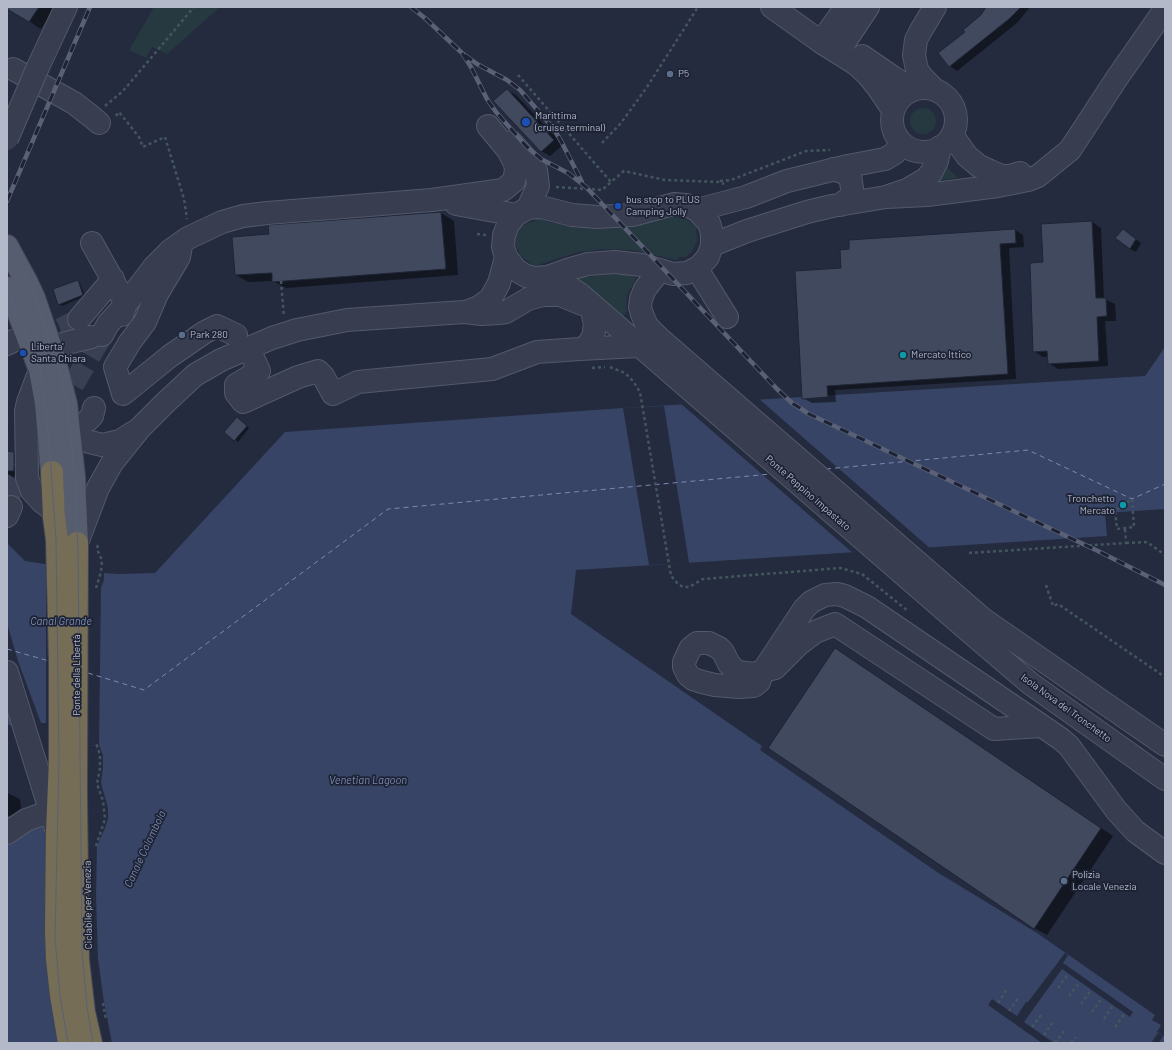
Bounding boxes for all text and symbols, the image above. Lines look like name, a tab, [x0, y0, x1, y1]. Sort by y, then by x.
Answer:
place label: P5	[678, 68, 689, 80]
marker: P5	[665, 69, 675, 79]
place label: Marittima (cruise terminal)	[535, 110, 605, 134]
marker: Marittima (cruise terminal)	[520, 116, 532, 128]
place label: bus stop to PLUS Camping Jolly	[626, 194, 700, 218]
marker: bus stop to PLUS Camping Jolly	[613, 201, 623, 211]
place label: Park 280	[190, 329, 228, 341]
marker: Park 280	[177, 330, 187, 340]
place label: Liberta' Santa Chiara	[31, 341, 86, 364]
marker: Liberta' Santa Chiara	[18, 348, 28, 358]
place label: Mercato Ittico	[911, 349, 971, 361]
marker: Mercato Ittico	[898, 350, 908, 360]
street label: Ponte Peppino Impastato	[763, 453, 853, 533]
place label: Tronchetto Mercato	[1067, 493, 1115, 516]
marker: Tronchetto Mercato	[1118, 500, 1128, 510]
water label: Canal Grande	[30, 614, 92, 628]
street label: Ponte della Libertà	[71, 634, 83, 716]
street label: Isola Nova del Tronchetto	[1018, 671, 1114, 745]
water label: Venetian Lagoon	[329, 773, 407, 787]
water label: Canale Colombola	[121, 808, 169, 890]
street label: Ciclabile per Venezia	[81, 861, 95, 949]
place label: Polizia Locale Venezia	[1072, 869, 1137, 892]
marker: Polizia Locale Venezia	[1059, 876, 1069, 886]

